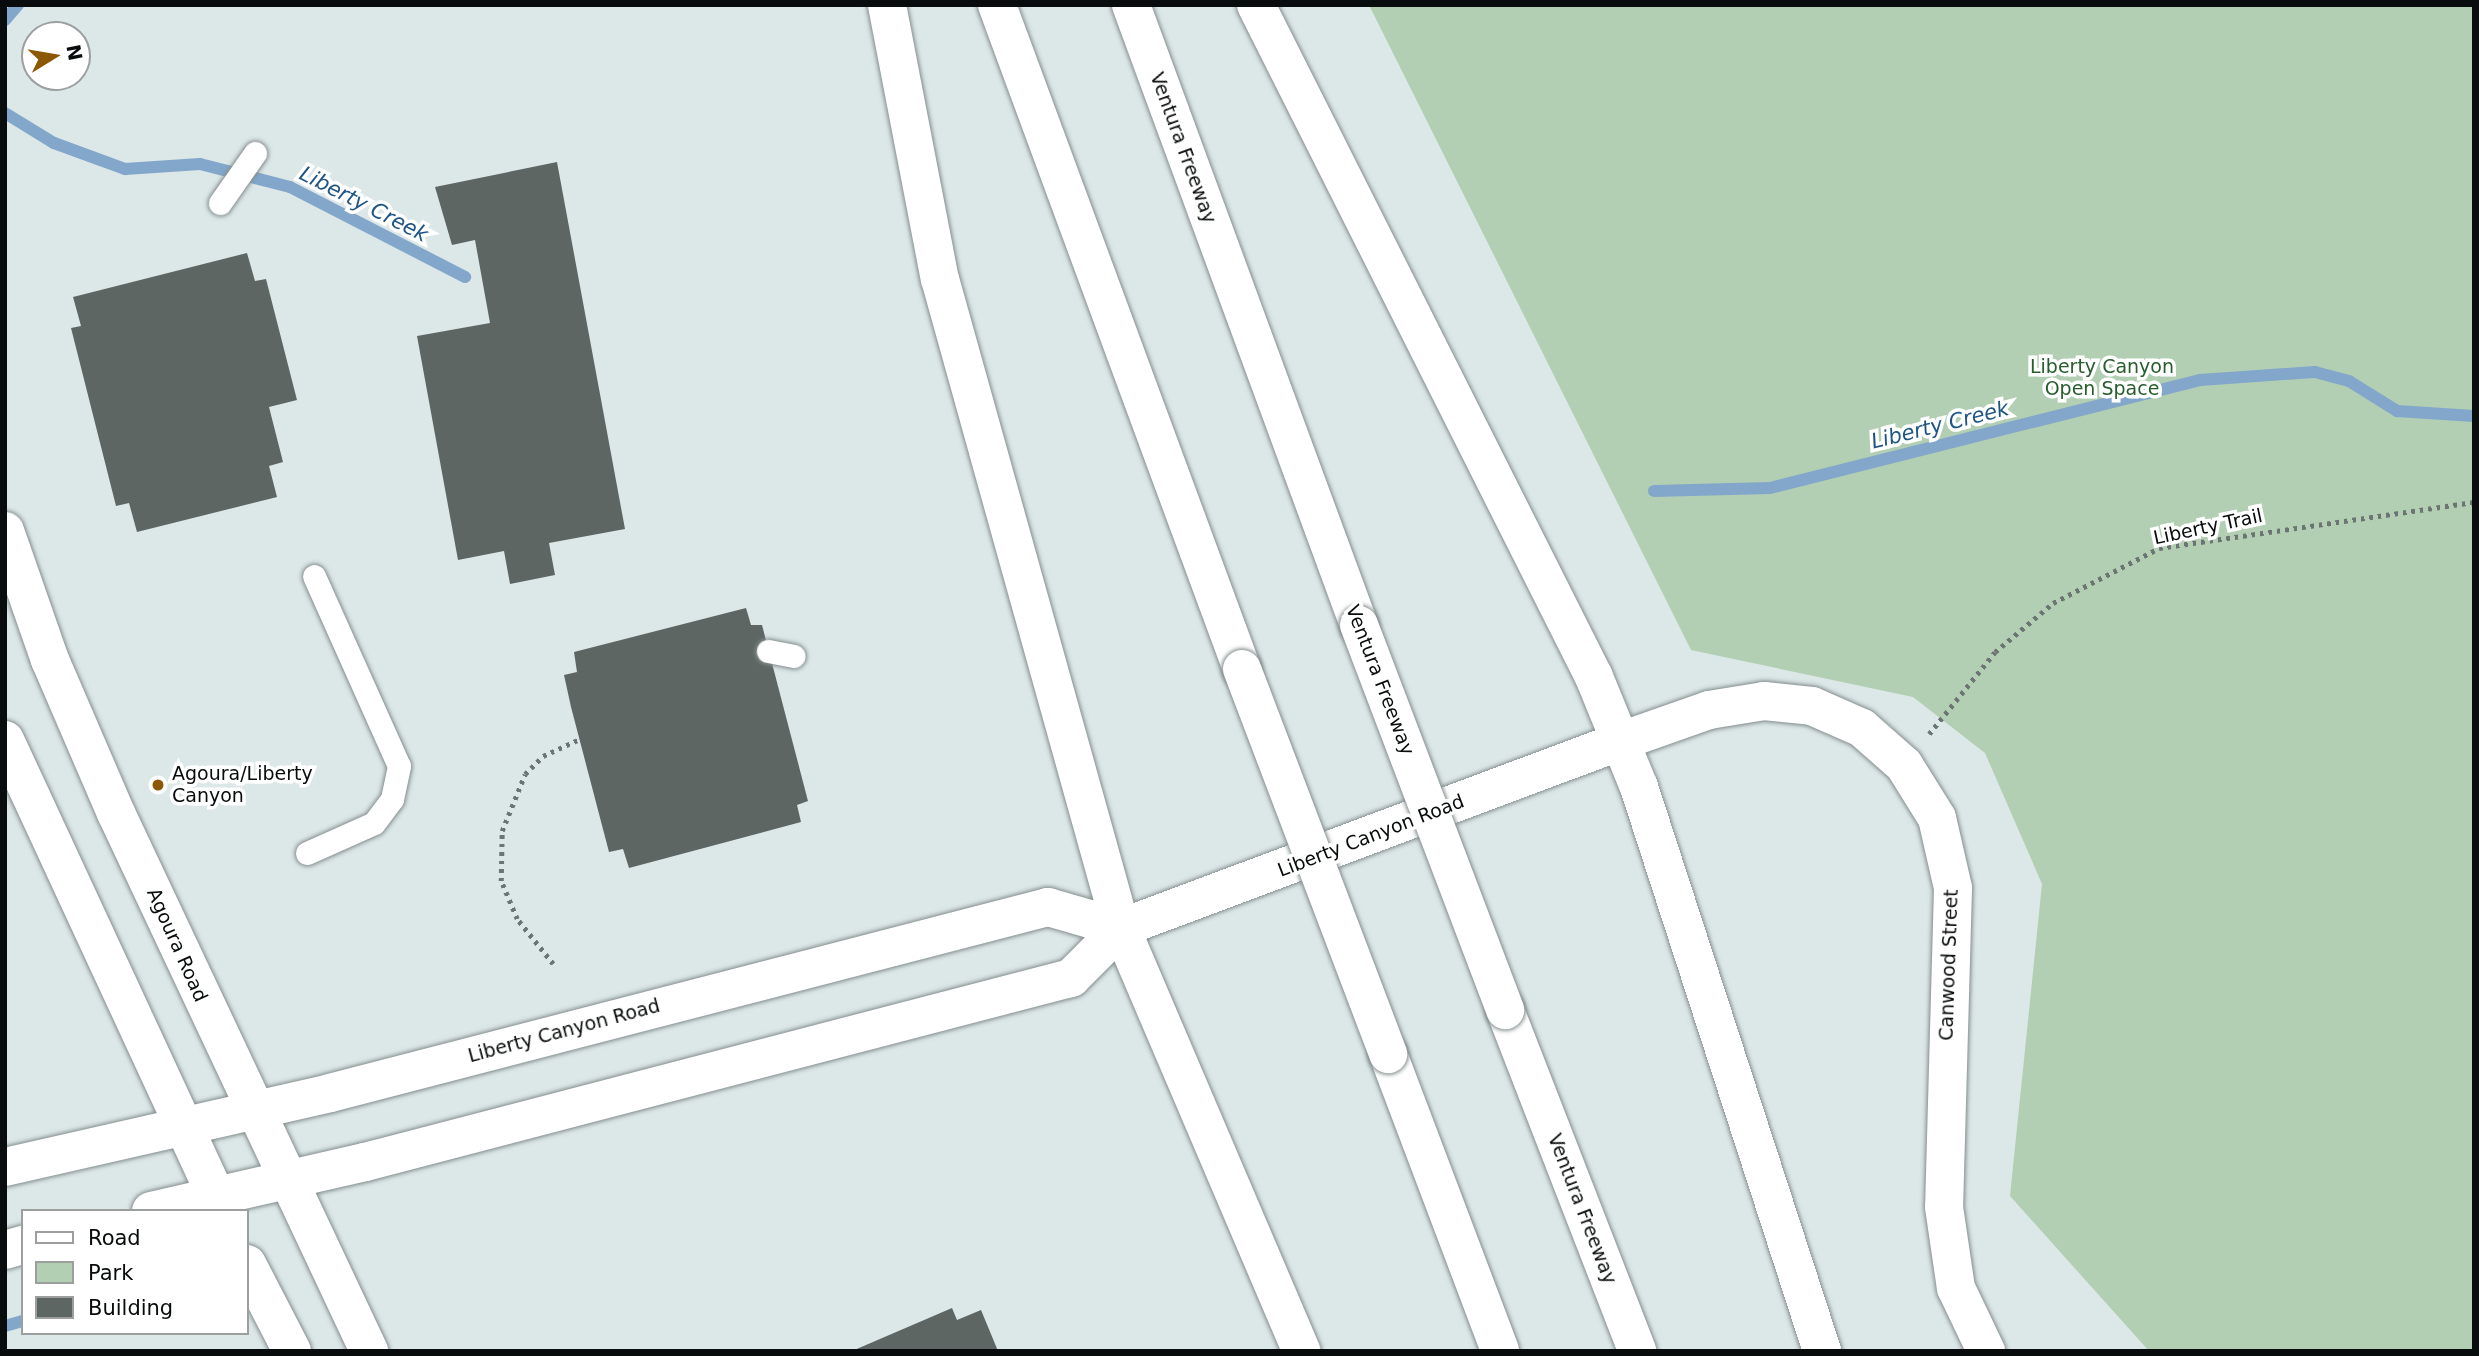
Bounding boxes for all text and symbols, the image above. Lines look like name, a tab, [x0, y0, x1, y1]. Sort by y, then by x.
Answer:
north arrow	[21, 21, 91, 91]
text: N	[62, 42, 87, 62]
street label: Ventura Freeway	[1145, 69, 1221, 227]
water label: Liberty Creek	[295, 161, 433, 247]
park label: Liberty Canyon Open Space	[2030, 356, 2174, 400]
water label: Liberty Creek	[1869, 396, 2011, 454]
street label: Liberty Trail	[2151, 504, 2265, 550]
street label: Ventura Freeway	[1341, 602, 1419, 758]
place label: Agoura/Liberty Canyon	[172, 763, 313, 807]
marker: Agoura/Liberty Canyon	[150, 777, 166, 793]
street label: Liberty Canyon Road	[1275, 790, 1467, 882]
street label: Agoura Road	[142, 885, 212, 1005]
street label: Canwood Street	[1935, 889, 1963, 1041]
street label: Liberty Canyon Road	[466, 994, 662, 1068]
street label: Ventura Freeway	[1543, 1131, 1621, 1287]
legend	[21, 1209, 248, 1335]
text: Road	[88, 1226, 141, 1250]
text: Park	[88, 1261, 133, 1285]
text: Building	[88, 1296, 173, 1320]

